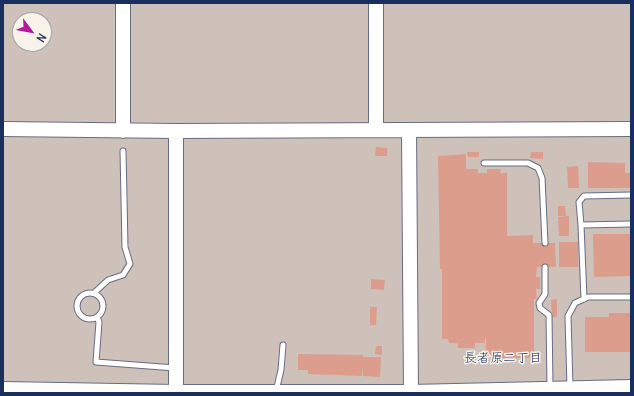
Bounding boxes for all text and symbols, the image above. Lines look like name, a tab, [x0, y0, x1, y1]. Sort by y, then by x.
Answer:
north arrow	[12, 12, 52, 52]
text: N	[33, 31, 49, 45]
district label: 長者原二丁目	[464, 350, 542, 366]

